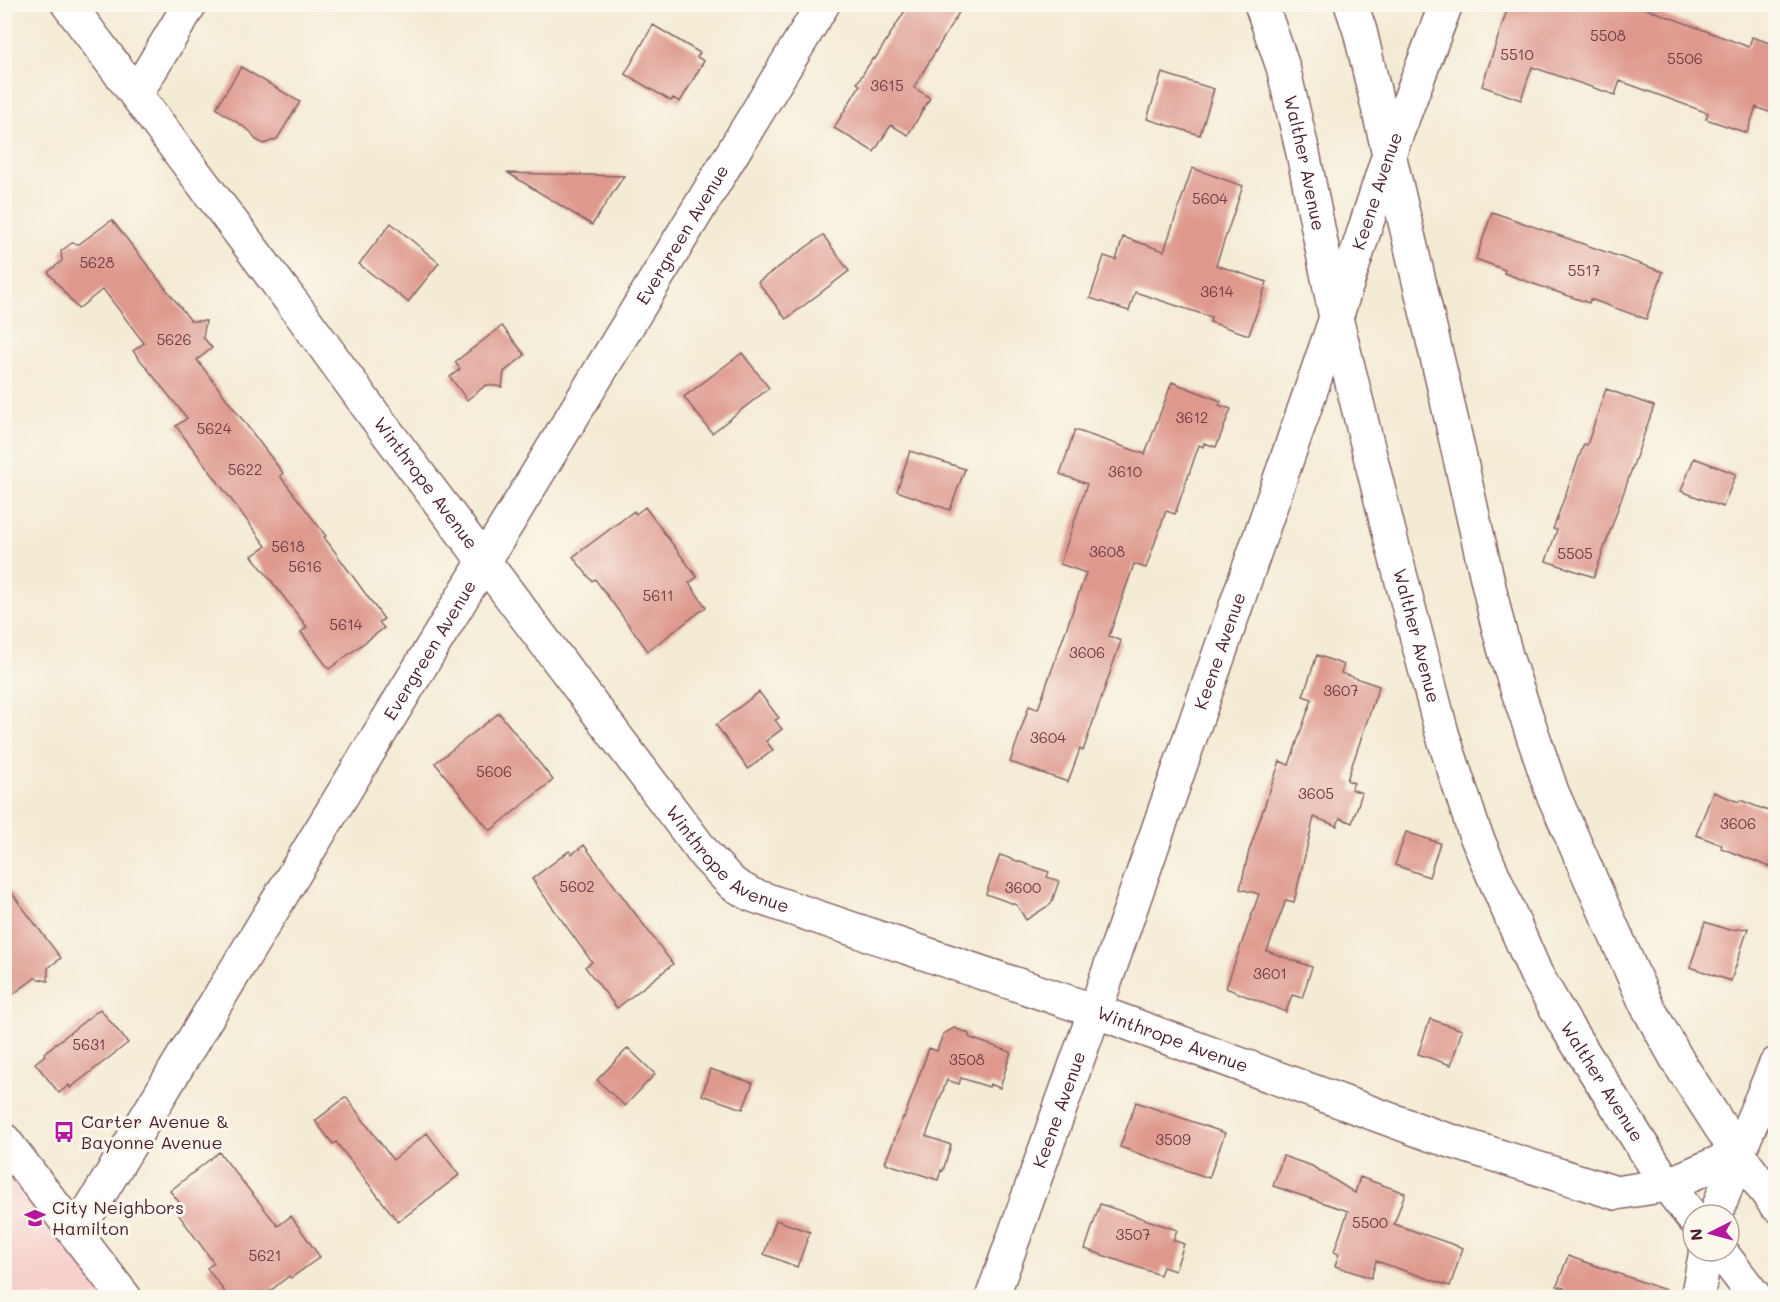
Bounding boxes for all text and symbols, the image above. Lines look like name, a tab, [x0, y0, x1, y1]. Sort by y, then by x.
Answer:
house number: 5508	[1590, 25, 1626, 45]
house number: 5510	[1500, 44, 1534, 64]
house number: 5506	[1667, 48, 1703, 68]
house number: 3615	[870, 75, 904, 95]
street label: Walther Avenue	[1279, 93, 1331, 233]
street label: Keene Avenue	[1346, 129, 1407, 253]
street label: Evergreen Avenue	[630, 160, 734, 309]
house number: 5604	[1192, 188, 1228, 208]
house number: 5628	[79, 252, 115, 272]
house number: 5517	[1568, 260, 1600, 280]
house number: 3614	[1200, 281, 1234, 301]
house number: 5626	[156, 329, 192, 349]
house number: 3612	[1176, 407, 1208, 427]
street label: Winthrope Avenue	[369, 412, 484, 554]
house number: 5624	[197, 418, 232, 438]
house number: 5622	[228, 459, 262, 479]
house number: 3610	[1108, 461, 1142, 481]
house number: 5618	[271, 536, 305, 556]
house number: 3608	[1089, 541, 1125, 561]
house number: 5505	[1557, 543, 1593, 563]
house number: 5616	[288, 556, 322, 576]
street label: Walther Avenue	[1388, 566, 1446, 705]
street label: Evergreen Avenue	[378, 575, 481, 724]
house number: 5611	[642, 585, 674, 605]
street label: Keene Avenue	[1188, 589, 1251, 713]
house number: 5614	[329, 614, 363, 634]
house number: 3606	[1069, 642, 1105, 662]
house number: 3607	[1323, 680, 1359, 700]
house number: 3604	[1030, 727, 1066, 747]
house number: 5606	[476, 761, 512, 781]
house number: 3605	[1298, 783, 1334, 803]
street label: Winthrope Avenue	[661, 800, 793, 918]
house number: 3606	[1720, 813, 1756, 833]
house number: 5602	[559, 876, 595, 896]
house number: 3600	[1005, 877, 1041, 897]
house number: 3601	[1253, 963, 1287, 983]
street label: Winthrope Avenue	[1094, 1000, 1252, 1077]
street label: Walther Avenue	[1556, 1017, 1650, 1146]
house number: 5631	[72, 1034, 106, 1054]
street label: Keene Avenue	[1027, 1048, 1091, 1171]
house number: 3508	[949, 1049, 985, 1069]
place label: Carter Avenue & Bayonne Avenue	[81, 1109, 229, 1154]
bus stop icon: Carter Avenue & Bayonne Avenue	[52, 1120, 76, 1144]
house number: 3509	[1155, 1129, 1191, 1149]
place label: City Neighbors Hamilton	[52, 1195, 184, 1240]
north arrow	[1681, 1203, 1741, 1263]
school or university icon: City Neighbors Hamilton	[23, 1206, 47, 1230]
house number: 5500	[1352, 1212, 1388, 1232]
house number: 3507	[1115, 1224, 1151, 1244]
text: N	[1685, 1227, 1707, 1242]
house number: 5621	[249, 1245, 281, 1265]

